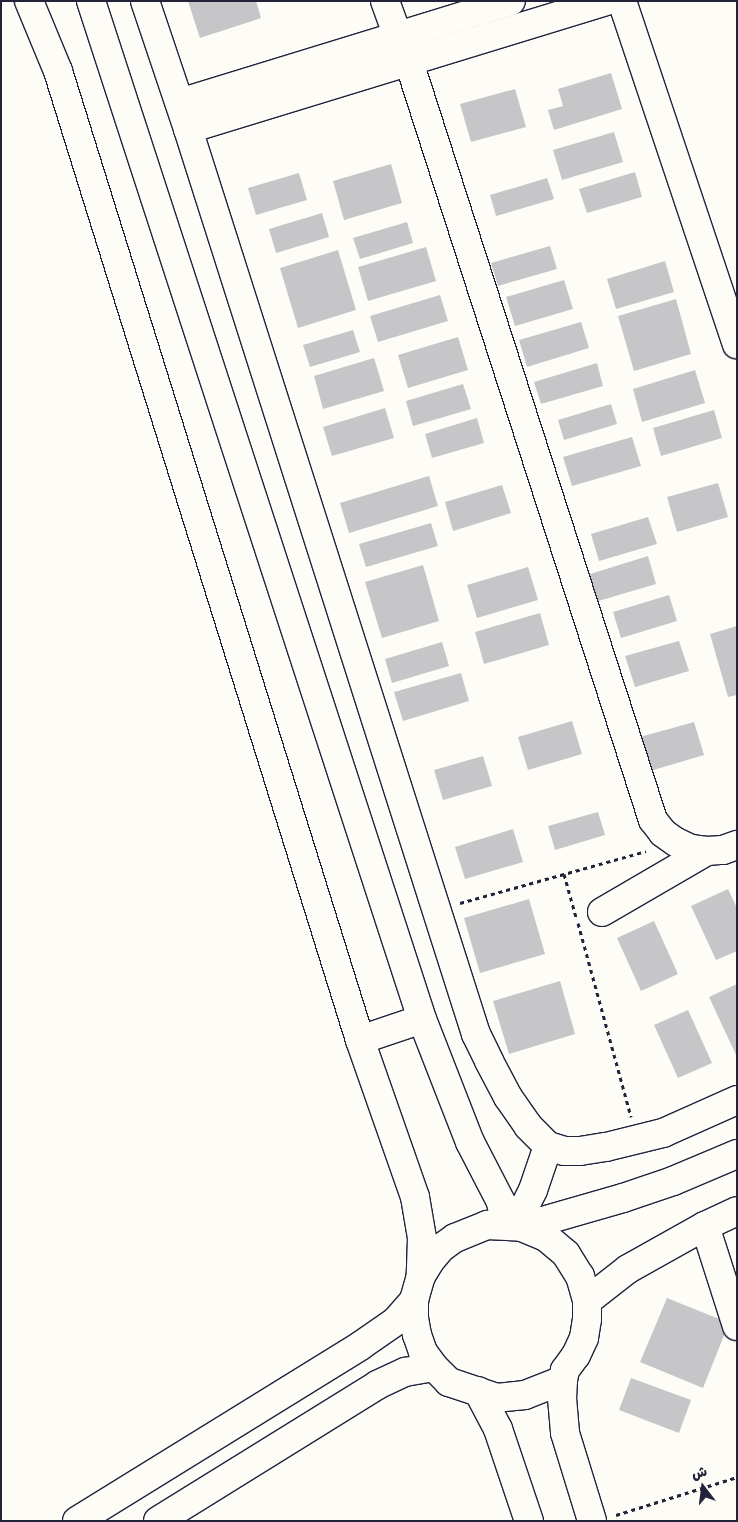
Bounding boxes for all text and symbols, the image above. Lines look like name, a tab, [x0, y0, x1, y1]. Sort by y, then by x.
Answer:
text: ش	[689, 1461, 709, 1483]
north arrow	[678, 1462, 728, 1512]

